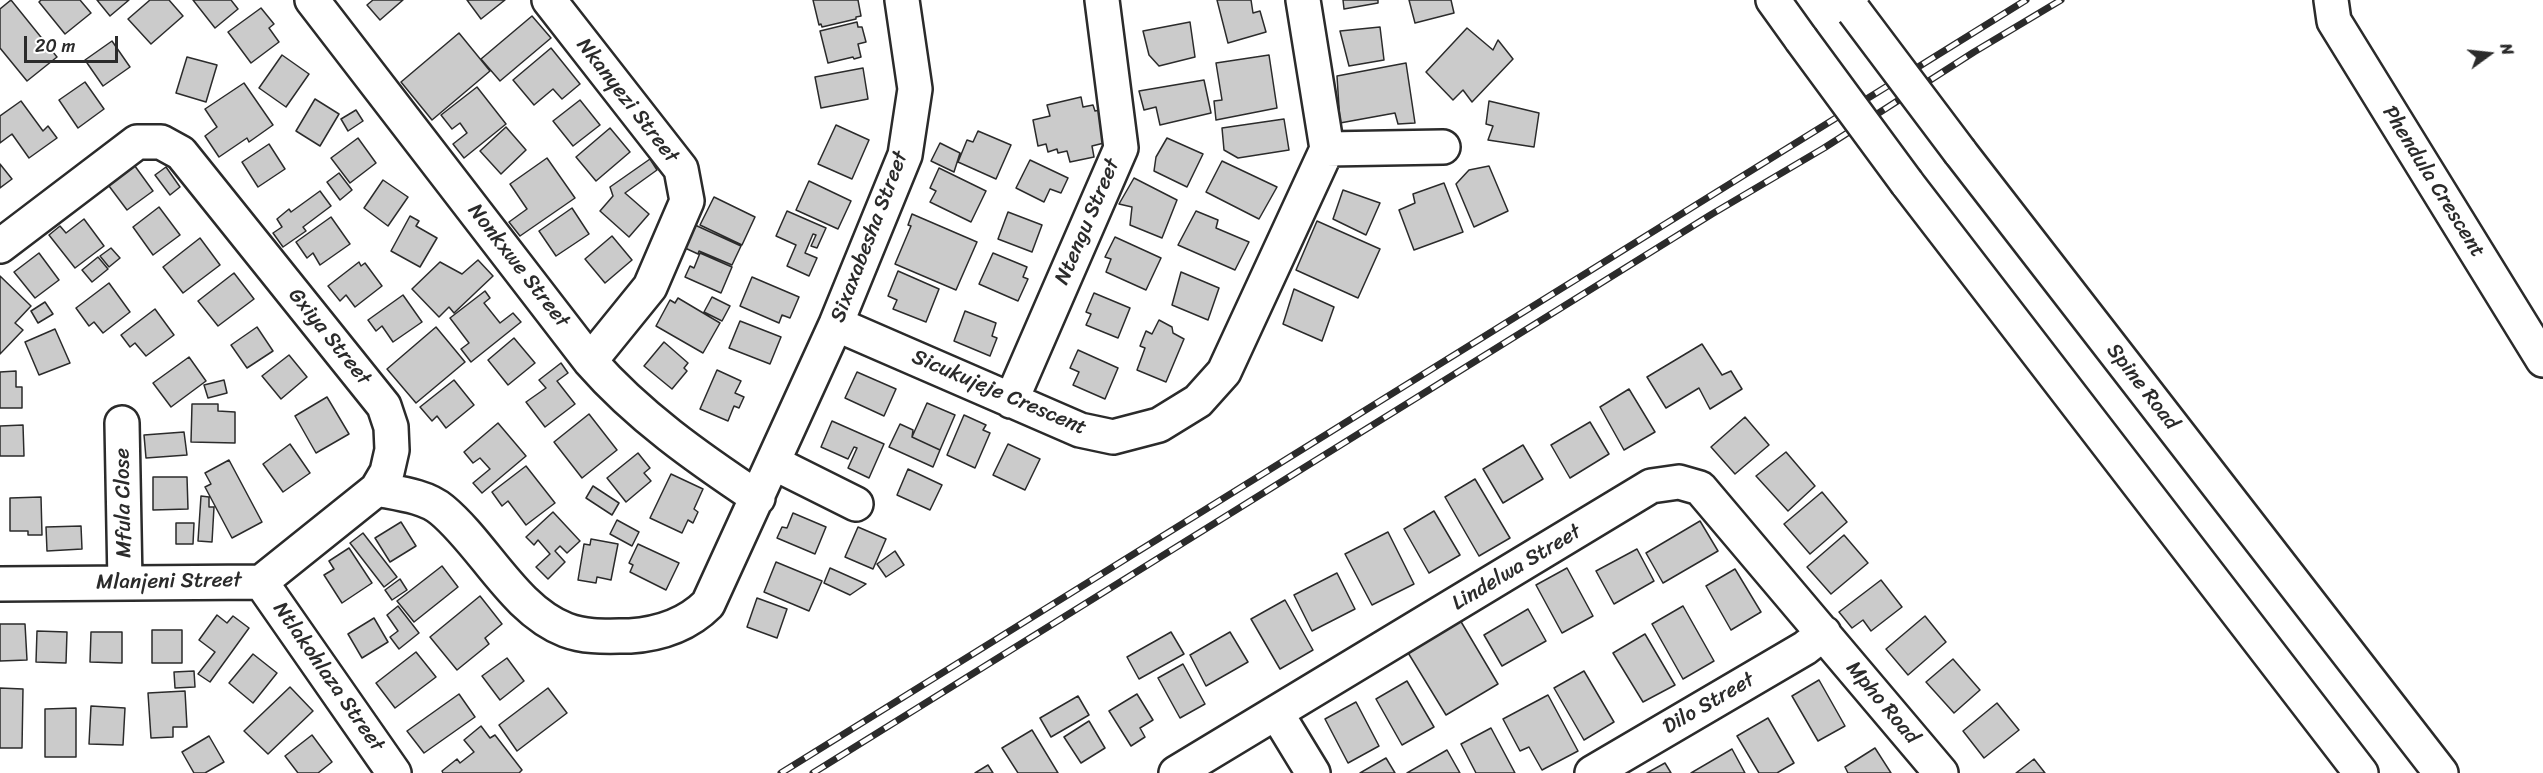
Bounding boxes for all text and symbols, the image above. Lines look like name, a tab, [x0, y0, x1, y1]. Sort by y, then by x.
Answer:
scale bar	[27, 24, 122, 62]
north arrow	[2459, 24, 2519, 84]
text: 20 m	[35, 30, 75, 62]
street label: Nkanyezi Street	[570, 34, 684, 168]
text: N	[2491, 40, 2522, 58]
street label: Phendula Crescent	[2376, 101, 2490, 263]
street label: Sixaxabesha Street	[826, 148, 914, 326]
street label: Ntengu Street	[1050, 155, 1126, 289]
street label: Nonkxwe Street	[462, 199, 574, 333]
street label: Gxiya Street	[282, 283, 376, 391]
street label: Spine Road	[2100, 339, 2184, 435]
street label: Sicukujeje Crescent	[908, 345, 1090, 441]
street label: Mfula Close	[110, 448, 138, 558]
street label: Lindelwa Street	[1448, 520, 1586, 616]
street label: Mlanjeni Street	[96, 568, 242, 596]
street label: Ntlakohlaza Street	[267, 597, 389, 757]
street label: Mpho Road	[1840, 656, 1924, 750]
street label: Dilo Street	[1659, 668, 1759, 740]

